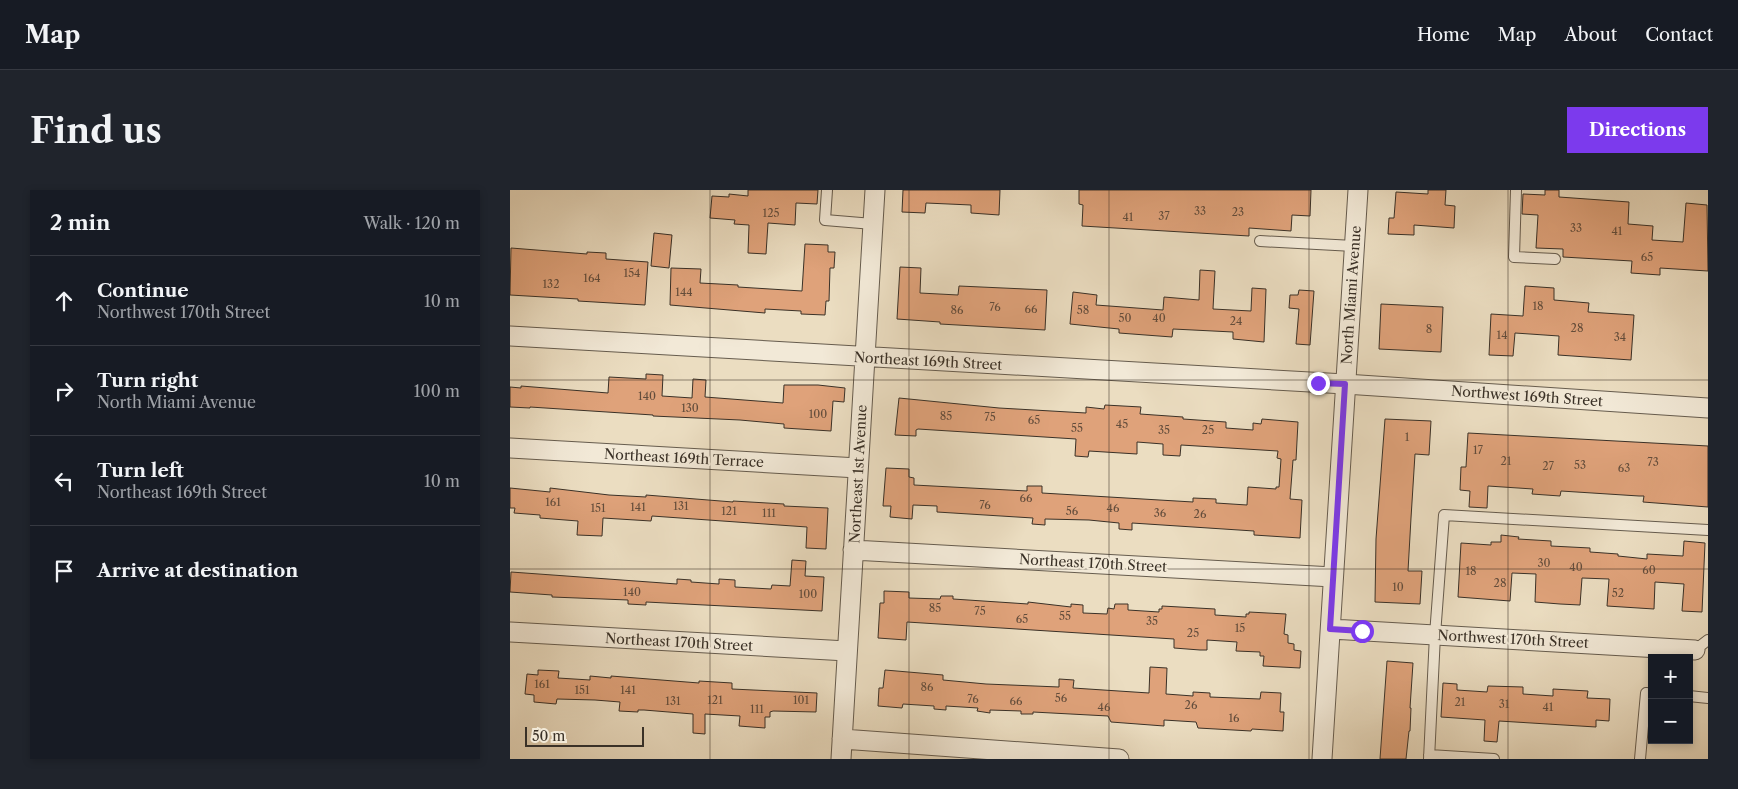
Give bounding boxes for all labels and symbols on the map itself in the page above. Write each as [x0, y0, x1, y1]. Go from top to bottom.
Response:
house number: 33 [1194, 204, 1206, 218]
house number: 23 [1232, 205, 1244, 219]
house number: 125 [763, 206, 779, 220]
house number: 37 [1158, 209, 1170, 223]
house number: 41 [1123, 210, 1134, 224]
house number: 33 [1570, 221, 1582, 235]
house number: 41 [1612, 224, 1623, 238]
street label: North Miami Avenue [1337, 225, 1365, 365]
house number: 65 [1641, 250, 1653, 264]
house number: 154 [624, 266, 640, 280]
house number: 164 [583, 271, 601, 285]
house number: 132 [542, 277, 560, 291]
house number: 144 [675, 285, 693, 299]
house number: 18 [1532, 299, 1544, 313]
house number: 76 [989, 300, 1001, 314]
house number: 66 [1025, 302, 1038, 316]
house number: 86 [951, 303, 964, 317]
house number: 58 [1077, 303, 1089, 317]
house number: 50 [1119, 311, 1131, 325]
house number: 40 [1152, 311, 1166, 325]
house number: 24 [1230, 314, 1242, 328]
house number: 28 [1571, 321, 1583, 335]
house number: 8 [1426, 322, 1432, 336]
house number: 14 [1497, 328, 1507, 342]
house number: 34 [1614, 330, 1626, 344]
street label: Northeast 169th Street [853, 348, 1003, 374]
route end [1307, 372, 1330, 395]
street label: Northwest 169th Street [1450, 382, 1604, 410]
house number: 140 [638, 389, 656, 403]
house number: 130 [681, 401, 699, 415]
street label: Northeast 1st Avenue [845, 404, 871, 544]
house number: 100 [809, 407, 827, 421]
house number: 85 [940, 409, 952, 423]
house number: 75 [984, 410, 996, 424]
house number: 65 [1028, 413, 1040, 427]
house number: 45 [1116, 417, 1128, 431]
house number: 55 [1071, 421, 1083, 435]
house number: 35 [1158, 423, 1170, 437]
house number: 25 [1202, 423, 1214, 437]
house number: 1 [1405, 430, 1410, 444]
house number: 17 [1473, 443, 1484, 457]
street label: Northeast 169th Terrace [604, 445, 765, 471]
house number: 21 [1501, 454, 1512, 468]
house number: 73 [1647, 455, 1659, 469]
house number: 53 [1574, 458, 1586, 472]
house number: 27 [1542, 459, 1554, 473]
house number: 63 [1618, 461, 1630, 475]
house number: 66 [1020, 491, 1033, 505]
house number: 161 [545, 495, 561, 509]
house number: 76 [979, 498, 991, 512]
house number: 131 [673, 499, 689, 513]
house number: 141 [630, 500, 646, 514]
house number: 151 [590, 501, 606, 515]
house number: 46 [1107, 501, 1120, 515]
house number: 121 [721, 504, 737, 518]
house number: 56 [1066, 504, 1079, 518]
house number: 111 [762, 506, 776, 520]
house number: 36 [1154, 506, 1167, 520]
house number: 26 [1194, 507, 1207, 521]
street label: Northeast 170th Street [1019, 550, 1167, 576]
house number: 30 [1537, 556, 1551, 570]
house number: 40 [1569, 560, 1583, 574]
house number: 60 [1642, 563, 1656, 577]
house number: 18 [1465, 564, 1477, 578]
house number: 28 [1494, 576, 1506, 590]
house number: 10 [1392, 580, 1404, 594]
house number: 140 [623, 585, 641, 599]
house number: 52 [1612, 586, 1624, 600]
house number: 100 [799, 587, 817, 601]
house number: 85 [929, 601, 941, 615]
house number: 75 [974, 604, 986, 618]
house number: 55 [1059, 609, 1071, 623]
house number: 65 [1016, 612, 1028, 626]
house number: 35 [1146, 614, 1158, 628]
route start [1351, 620, 1374, 643]
house number: 15 [1235, 621, 1245, 635]
house number: 25 [1187, 626, 1199, 640]
street label: Northwest 170th Street [1437, 626, 1589, 652]
street label: Northeast 170th Street [605, 629, 753, 655]
house number: 161 [534, 677, 550, 691]
house number: 86 [921, 680, 934, 694]
house number: 151 [574, 683, 590, 697]
house number: 141 [620, 683, 636, 697]
house number: 56 [1055, 691, 1068, 705]
house number: 76 [967, 692, 979, 706]
house number: 121 [707, 693, 723, 707]
house number: 101 [793, 693, 809, 707]
house number: 131 [665, 694, 681, 708]
house number: 66 [1010, 694, 1023, 708]
house number: 21 [1455, 695, 1466, 709]
house number: 31 [1499, 697, 1510, 711]
house number: 26 [1185, 698, 1198, 712]
house number: 46 [1098, 700, 1111, 714]
house number: 41 [1543, 700, 1554, 714]
house number: 111 [750, 702, 764, 716]
house number: 16 [1228, 711, 1240, 725]
scale bar [525, 724, 644, 747]

